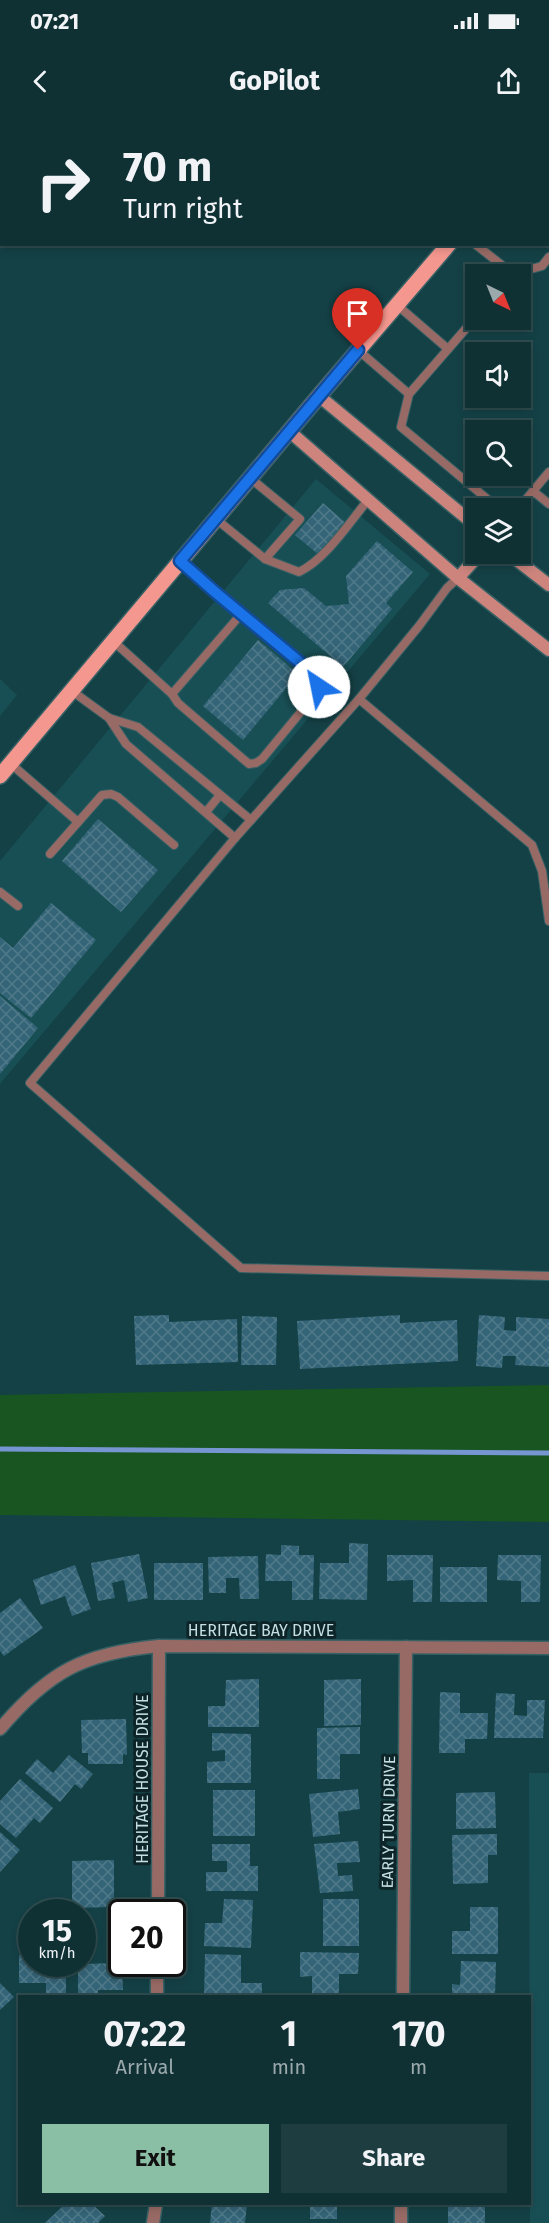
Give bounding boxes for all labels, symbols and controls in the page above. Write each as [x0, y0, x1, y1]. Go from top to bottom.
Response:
text: 07:21 [30, 8, 79, 35]
icon: back [24, 65, 57, 98]
text: GoPilot [229, 65, 320, 97]
icon: share [492, 65, 525, 98]
text: 70 m [123, 142, 212, 192]
icon: right [24, 144, 102, 222]
text: Turn right [123, 193, 243, 225]
north arrow [465, 264, 531, 330]
map controls [465, 264, 531, 564]
pin [332, 288, 383, 350]
icon: arrive [341, 297, 374, 330]
button: sound [465, 342, 531, 408]
button: search [465, 420, 531, 486]
button: layers [465, 498, 531, 564]
position arrow [287, 655, 351, 719]
street label: HERITAGE BAY DRIVE [188, 1621, 334, 1640]
street label: HERITAGE HOUSE DRIVE [133, 1694, 152, 1864]
street label: EARLY TURN DRIVE [378, 1755, 399, 1889]
speed limit sign: 20 [108, 1899, 186, 1977]
text: 15 [42, 1913, 72, 1949]
text: km/h [38, 1944, 76, 1962]
text: 07:22 [103, 2012, 186, 2056]
text: 1 [281, 2012, 297, 2056]
text: 170 [391, 2012, 446, 2056]
text: Arrival [116, 2055, 174, 2079]
text: min [272, 2055, 306, 2079]
text: m [410, 2055, 427, 2079]
button: Exit [42, 2124, 269, 2193]
button: Share [281, 2124, 507, 2193]

